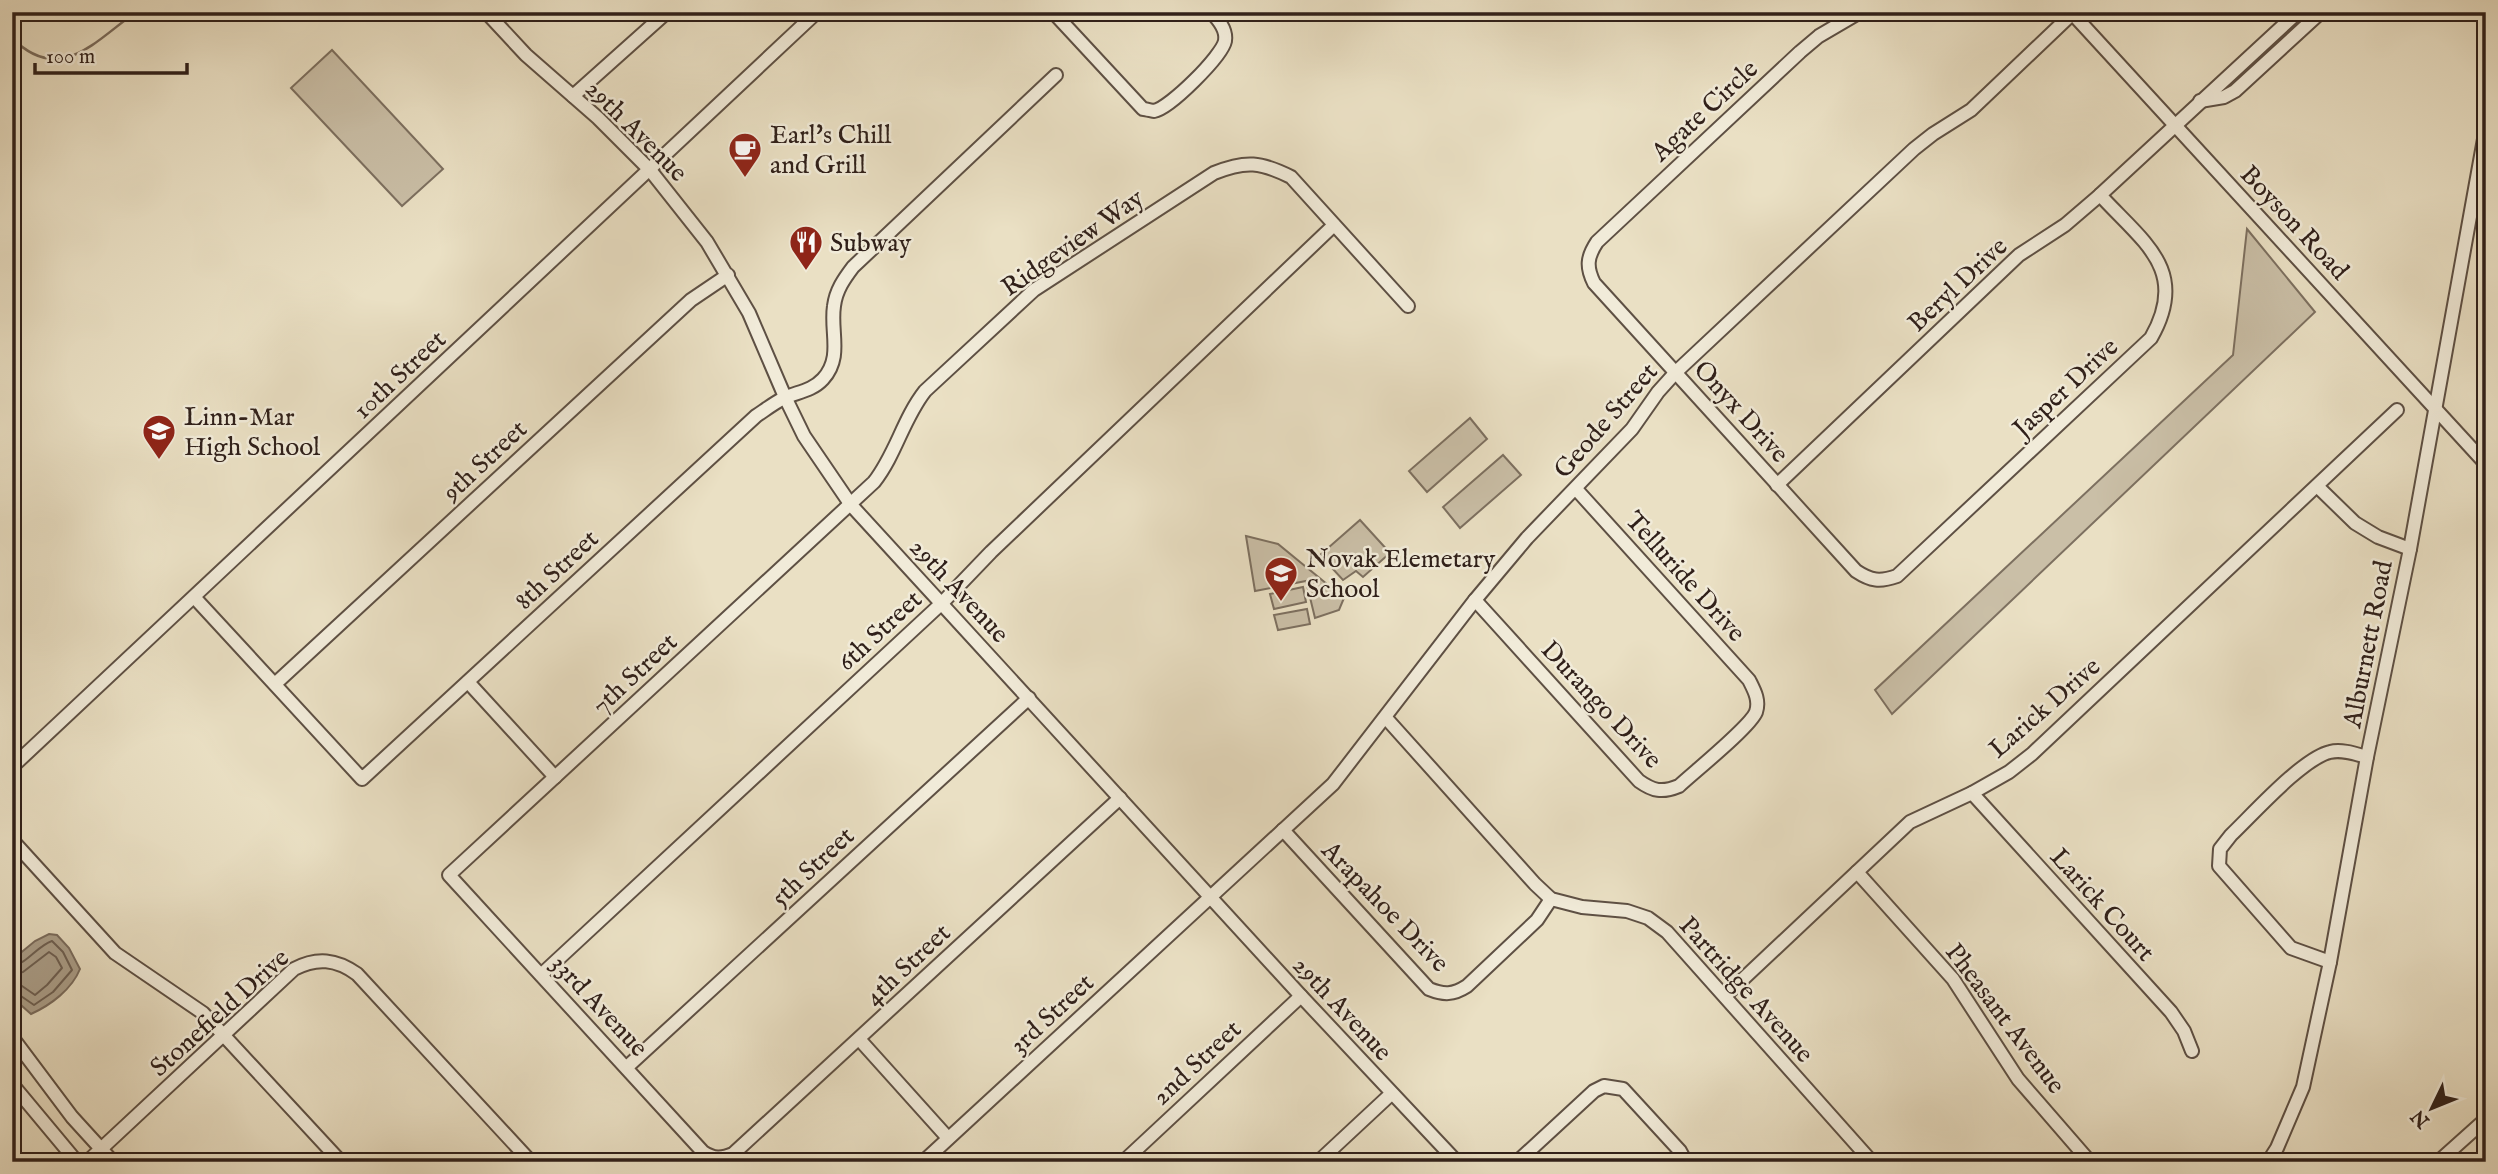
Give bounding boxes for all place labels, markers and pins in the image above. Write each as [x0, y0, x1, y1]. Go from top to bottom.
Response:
place label: Earl's Chill and Grill [770, 119, 892, 182]
cafe icon: Earl's Chill and Grill [726, 130, 764, 179]
restaurant icon: Subway [787, 223, 825, 272]
place label: Subway [830, 227, 911, 260]
place label: Linn-Mar High School [184, 401, 321, 464]
school or university icon: Linn-Mar High School [140, 412, 178, 461]
place label: Novak Elemetary School [1306, 543, 1495, 606]
school or university icon: Novak Elemetary School [1262, 554, 1300, 603]

